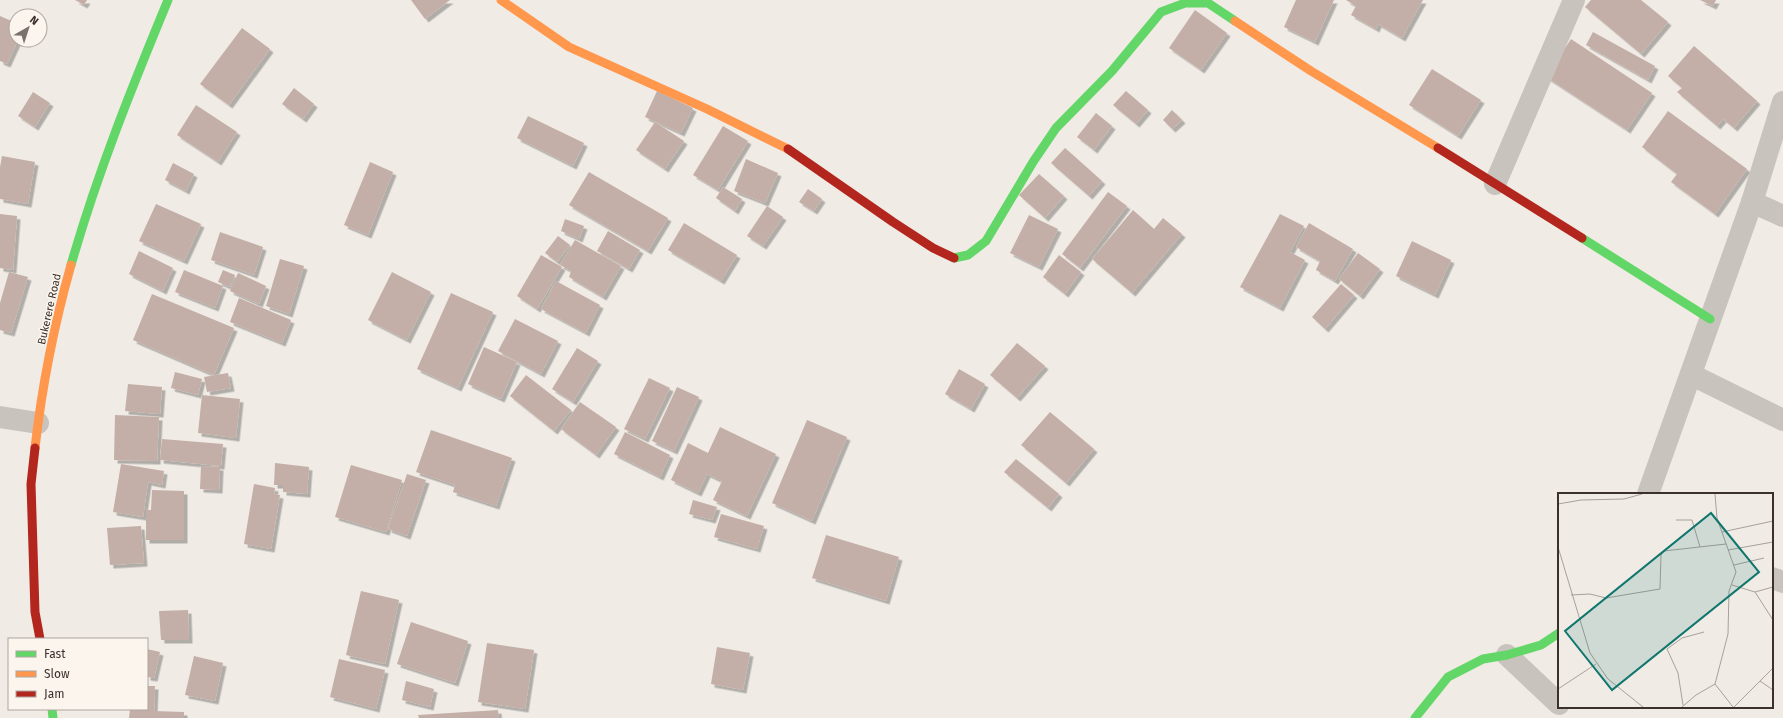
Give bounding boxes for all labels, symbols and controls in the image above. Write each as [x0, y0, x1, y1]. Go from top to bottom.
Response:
north arrow [8, 8, 48, 48]
text: N [27, 13, 41, 28]
street label: Bukerere Road [35, 272, 64, 346]
inset map [1558, 493, 1773, 708]
legend [8, 638, 148, 710]
text: Fast [44, 647, 66, 661]
text: Slow [44, 667, 70, 681]
text: Jam [44, 687, 64, 701]

